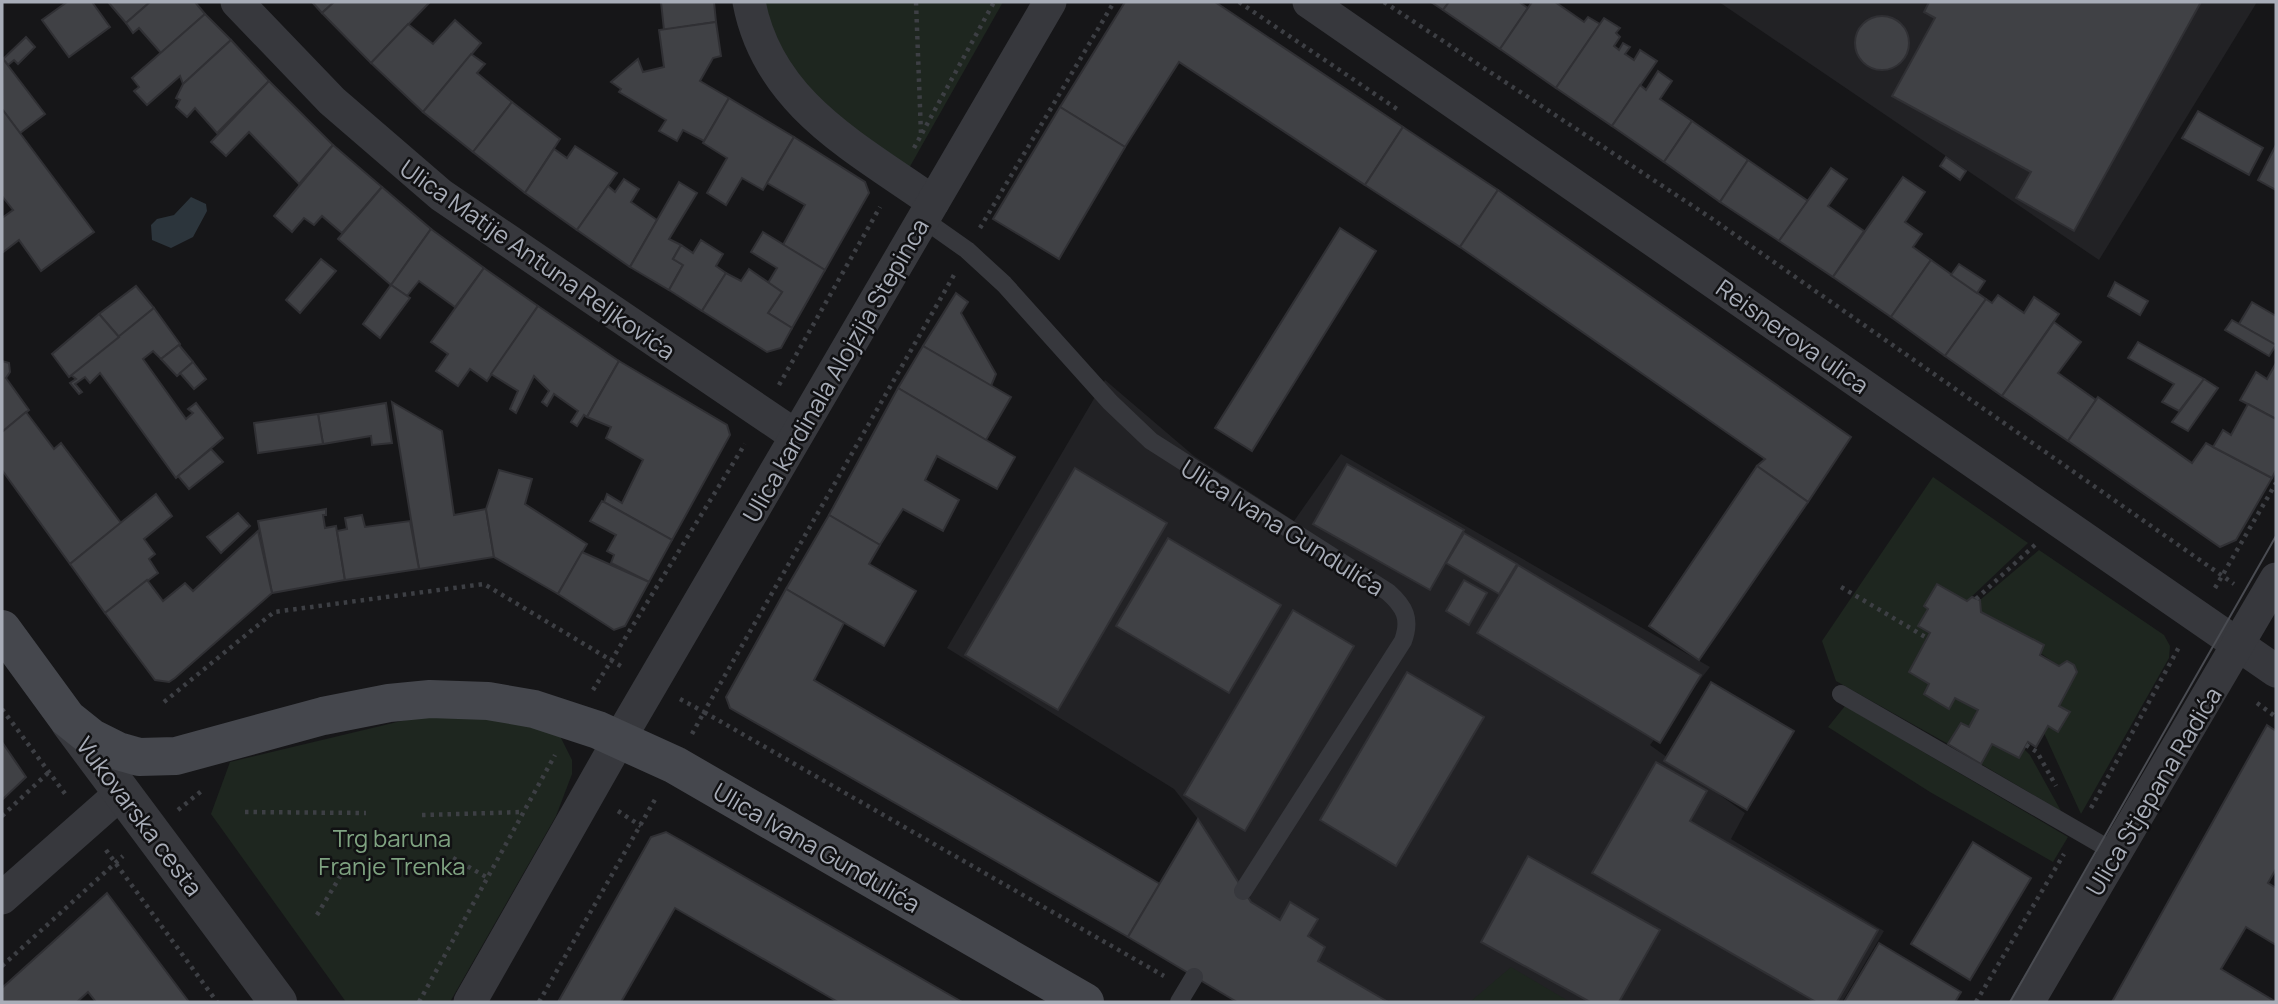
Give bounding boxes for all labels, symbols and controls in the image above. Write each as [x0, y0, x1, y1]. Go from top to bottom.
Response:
street label: Ulica Matije Antuna Reljkovića [394, 151, 682, 367]
street label: Ulica kardinala Alojzija Stepinca [734, 212, 936, 528]
street label: Reisnerova ulica [1710, 271, 1876, 401]
street label: Ulica Ivana Gundulića [1175, 451, 1391, 603]
street label: Ulica Stjepana Radića [2078, 680, 2228, 902]
street label: Vukovarska cesta [69, 730, 211, 902]
street label: Ulica Ivana Gundulića [708, 774, 926, 920]
park label: Trg baruna Franje Trenka [318, 821, 466, 882]

